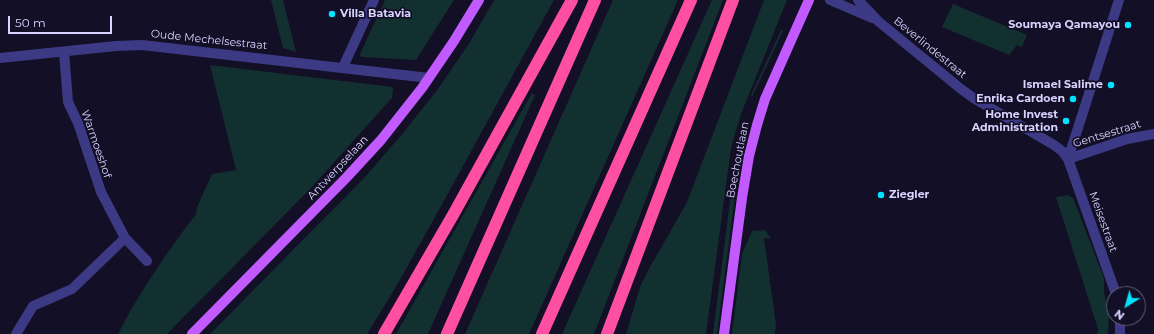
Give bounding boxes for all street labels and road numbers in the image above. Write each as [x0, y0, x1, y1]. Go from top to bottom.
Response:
street label: Beverlindestraat [891, 14, 969, 82]
street label: Oude Mechelsestraat [150, 27, 268, 53]
street label: Warmoeshof [78, 108, 114, 180]
street label: Gentsestraat [1071, 117, 1143, 151]
street label: Boechoutlaan [724, 121, 752, 199]
street label: Antwerpselaan [305, 133, 371, 203]
street label: Meisestraat [1086, 190, 1120, 254]

